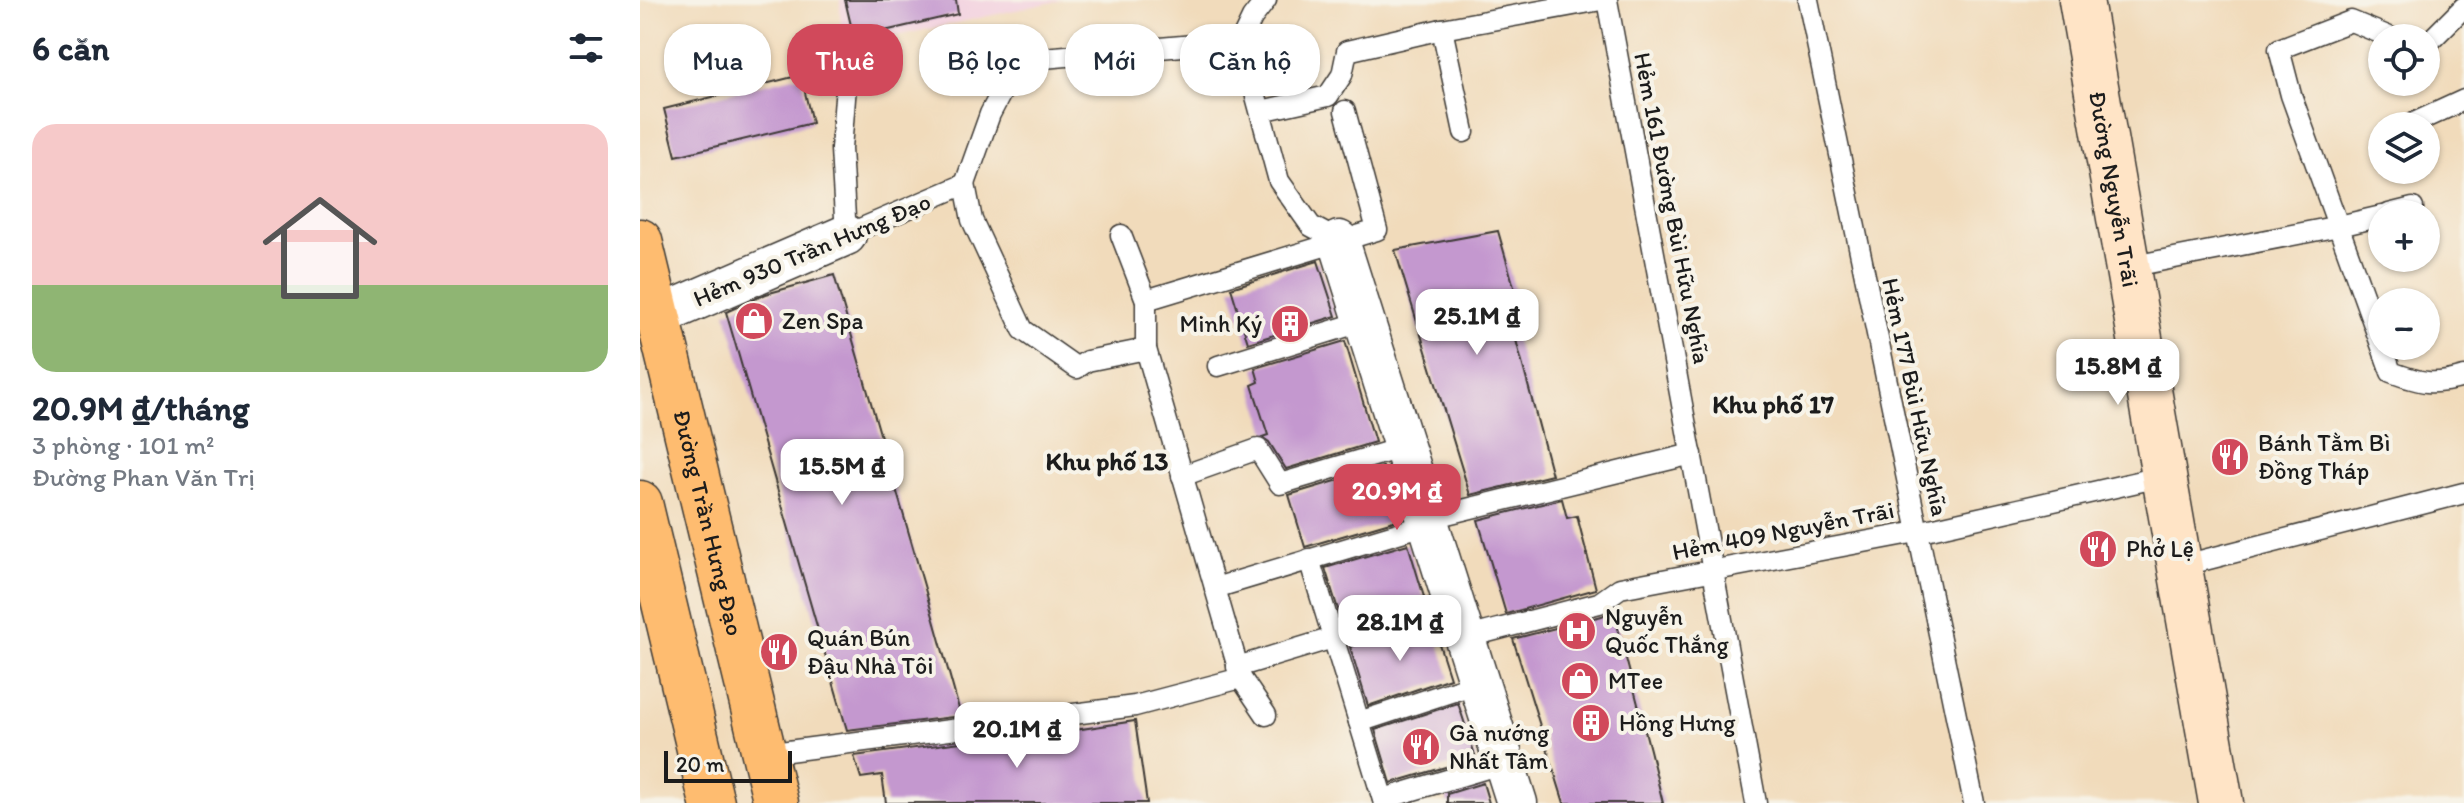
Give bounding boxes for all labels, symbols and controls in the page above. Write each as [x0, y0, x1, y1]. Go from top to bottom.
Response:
chip: Mua [664, 24, 771, 96]
chip: Thuê [787, 24, 903, 96]
chip: Bộ lọc [919, 24, 1049, 96]
chip: Mới [1065, 24, 1164, 96]
chip: Căn hộ [1180, 24, 1320, 96]
map controls [2368, 24, 2440, 360]
button: locate [2368, 24, 2440, 96]
icon: filters [564, 26, 608, 70]
text: 6 căn [32, 28, 109, 69]
street label: Hẻm 161 Đường Bùi Hữu Nghĩa [1628, 50, 1717, 366]
street label: Đường Nguyễn Trãi [2083, 89, 2146, 289]
button: layers [2368, 112, 2440, 184]
icon: home [248, 176, 392, 320]
street label: Hẻm 930 Trần Hưng Ðạo [689, 186, 935, 313]
button: + [2368, 200, 2440, 272]
street label: Hẻm 177 Bùi Hữu Nghĩa [1876, 275, 1955, 519]
button: − [2368, 288, 2440, 360]
pin: 25.1M ₫ [1403, 289, 1551, 357]
text: 25.1M ₫ [1434, 299, 1520, 331]
shop icon: Zen Spa [733, 300, 775, 342]
building icon: Minh Ký [1269, 303, 1311, 345]
place label: Zen Spa [782, 306, 863, 335]
place label: Minh Ký [1179, 309, 1262, 338]
pin: 15.8M ₫ [2044, 339, 2192, 407]
text: 15.8M ₫ [2074, 349, 2162, 381]
text: 20.9M ₫/tháng [32, 388, 250, 429]
district label: Khu phố 17 [1712, 388, 1834, 420]
street label: Đường Trần Hưng Đạo [667, 407, 750, 639]
place label: Bánh Tằm Bì Đồng Tháp [2258, 428, 2390, 485]
text: 3 phòng · 101 m² [32, 429, 214, 461]
restaurant icon: Bánh Tằm Bì Đồng Tháp [2209, 436, 2251, 478]
pin: 15.5M ₫ [768, 439, 916, 507]
district label: Khu phố 13 [1046, 445, 1168, 477]
text: 15.5M ₫ [799, 449, 885, 481]
text: Đường Phan Văn Trị [32, 461, 255, 493]
pin: 20.9M ₫ [1323, 464, 1471, 532]
text: 20.9M ₫ [1352, 474, 1442, 506]
street label: Hẻm 409 Nguyễn Trãi [1669, 495, 1896, 566]
restaurant icon: Phở Lệ [2077, 528, 2119, 570]
place label: Phở Lệ [2126, 534, 2194, 563]
pin: 28.1M ₫ [1326, 595, 1474, 663]
place label: Nguyễn Quốc Thắng [1605, 602, 1729, 659]
text: 28.1M ₫ [1356, 605, 1444, 637]
hospital icon: Nguyễn Quốc Thắng [1556, 610, 1598, 652]
place label: Quán Bún Đậu Nhà Tôi [807, 623, 933, 680]
restaurant icon: Quán Bún Đậu Nhà Tôi [758, 631, 800, 673]
shop icon: MTee [1559, 660, 1601, 702]
place label: MTee [1608, 666, 1663, 695]
pin: 20.1M ₫ [943, 702, 1091, 770]
building icon: Hồng Hưng [1570, 702, 1612, 744]
place label: Hồng Hưng [1619, 708, 1736, 737]
text: 20.1M ₫ [972, 712, 1062, 744]
place label: Gà nướng Nhất Tâm [1449, 718, 1550, 775]
restaurant icon: Gà nướng Nhất Tâm [1400, 726, 1442, 768]
scale bar [664, 747, 792, 783]
text: 20 m [676, 751, 725, 778]

